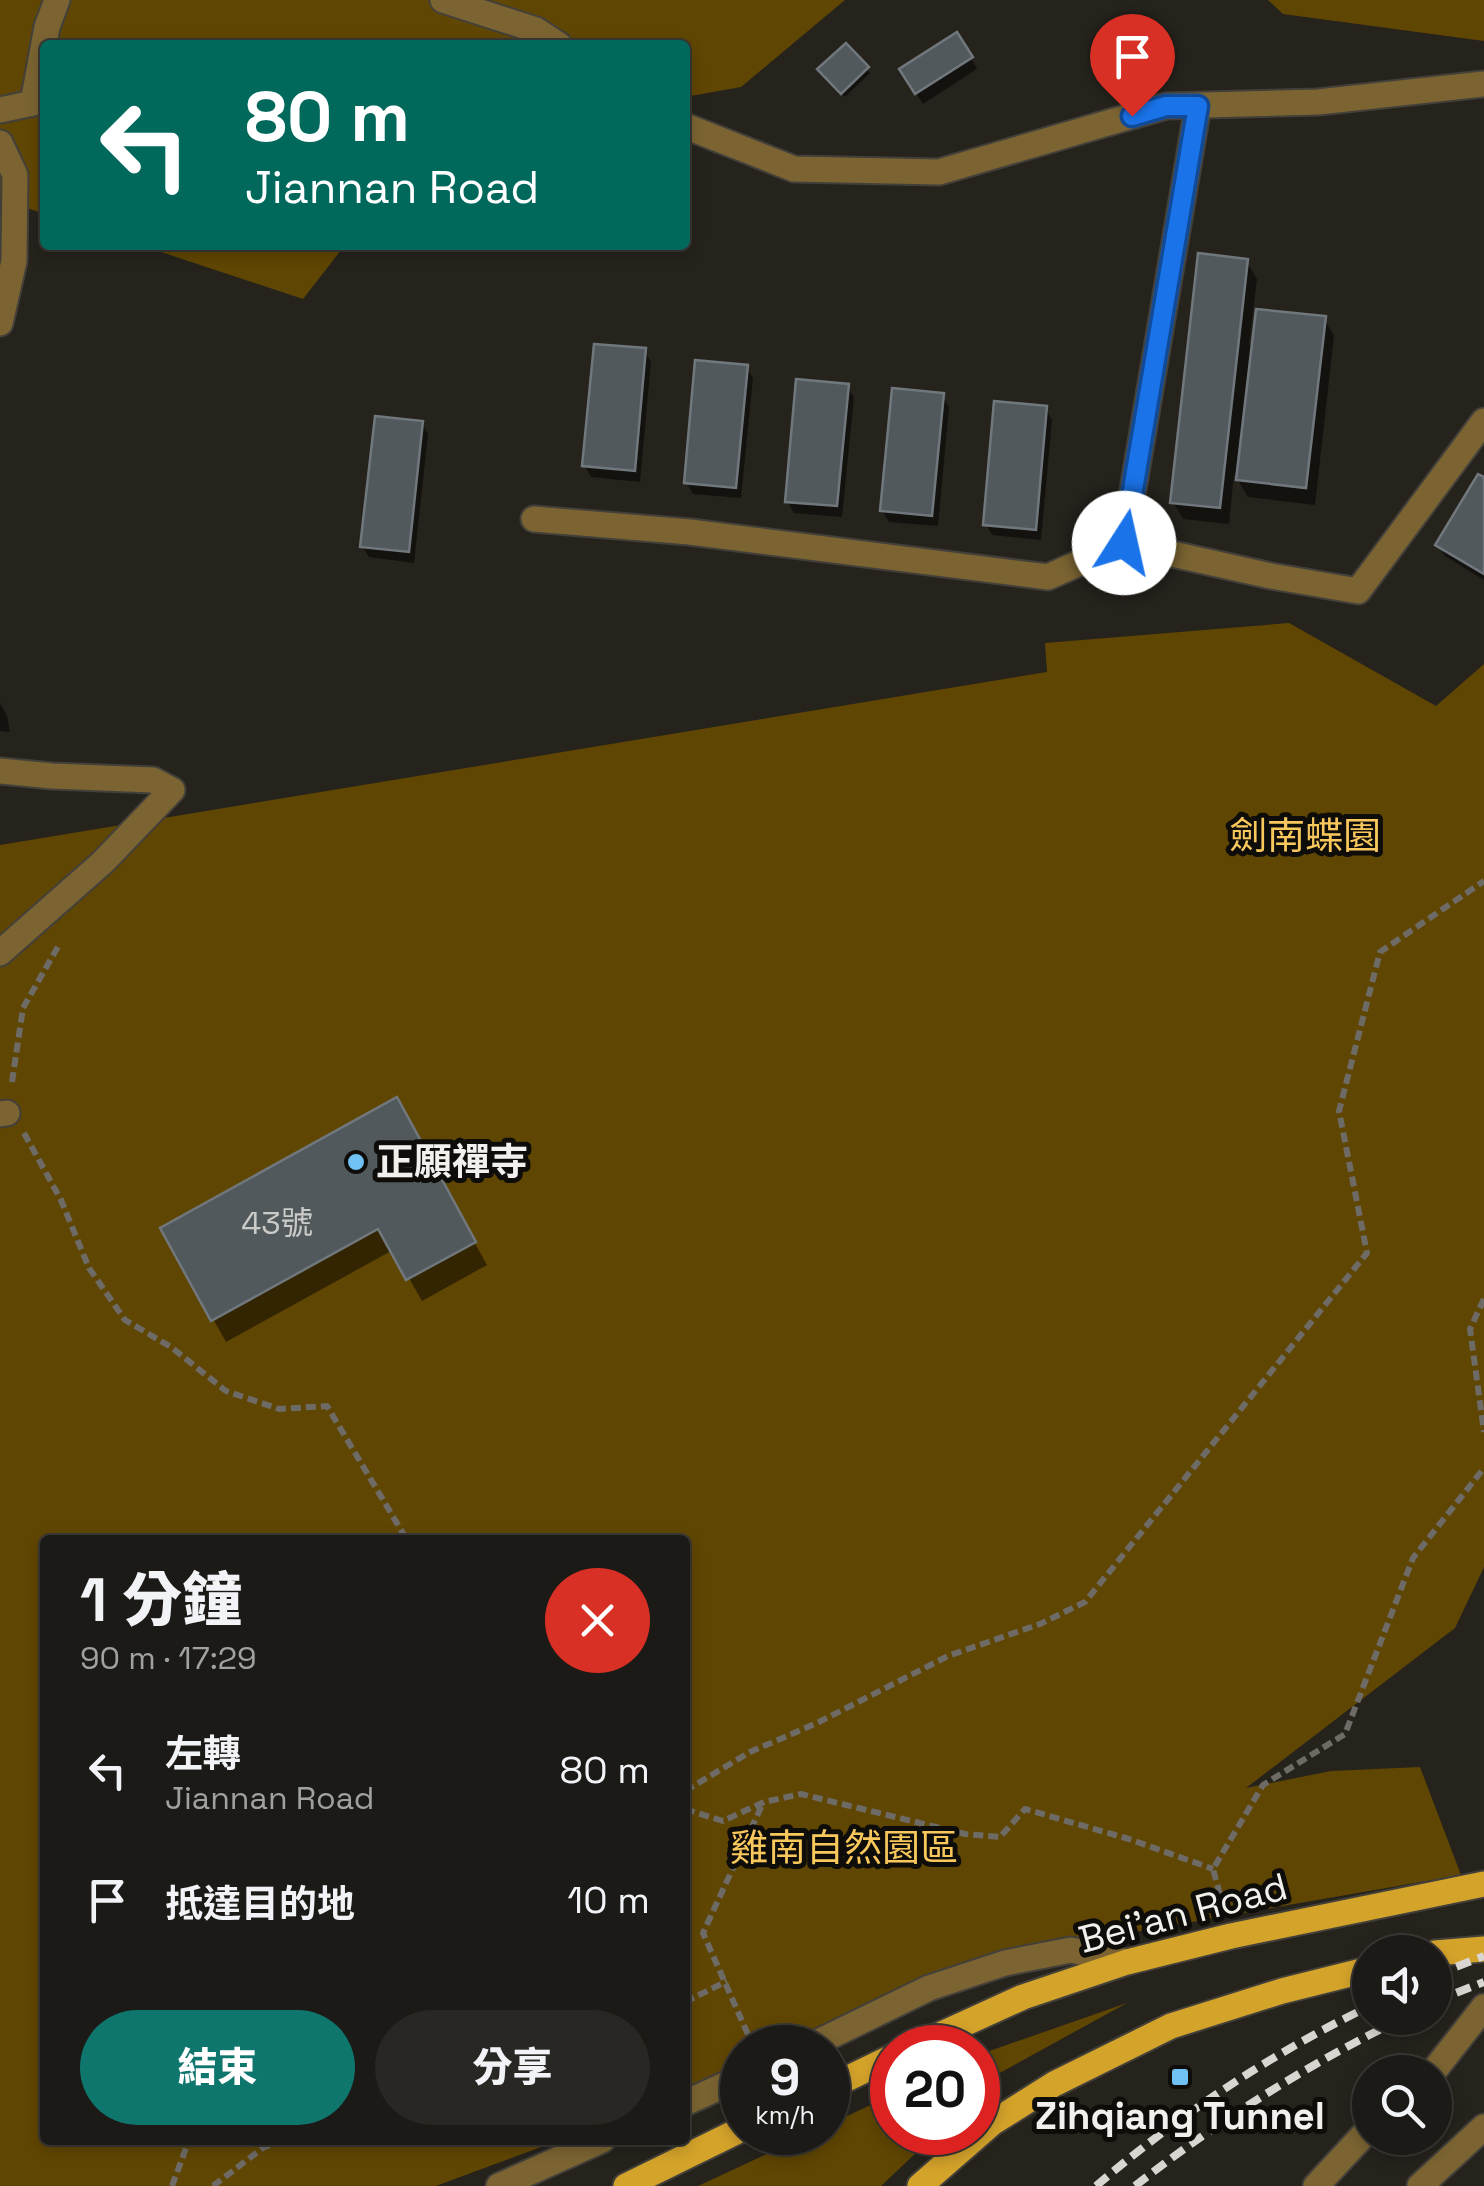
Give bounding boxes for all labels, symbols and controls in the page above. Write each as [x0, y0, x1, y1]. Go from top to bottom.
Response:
pin [1090, 14, 1175, 117]
icon: arrive [1105, 29, 1160, 84]
text: 80 m [245, 72, 410, 161]
icon: left [80, 80, 210, 210]
text: Jiannan Road [245, 159, 539, 216]
position arrow [1072, 491, 1176, 595]
park label: 劍南蝶園 [1229, 812, 1381, 860]
place label: 正願禪寺 [376, 1138, 528, 1186]
marker: 正願禪寺 [345, 1151, 367, 1173]
house number: 43號 [241, 1203, 313, 1243]
text: 1 分鐘 [80, 1562, 242, 1639]
button: close [545, 1568, 650, 1673]
text: 90 m · 17:29 [80, 1638, 257, 1678]
text: 左轉 [165, 1730, 241, 1778]
icon: left [80, 1743, 135, 1798]
text: 80 m [560, 1746, 650, 1794]
text: Jiannan Road [165, 1778, 374, 1818]
park label: 雞南自然園區 [730, 1824, 958, 1872]
street label: Bei'an Road [1074, 1862, 1292, 1964]
icon: arrive [80, 1873, 135, 1928]
text: 10 m [567, 1876, 650, 1924]
text: 抵達目的地 [165, 1880, 355, 1928]
map controls [1352, 1935, 1452, 2155]
button: sound [1352, 1935, 1452, 2035]
button: 結束 [80, 2010, 355, 2125]
button: 分享 [375, 2010, 650, 2125]
speed limit sign: 20 [870, 2025, 1000, 2155]
text: 9 [770, 2046, 800, 2110]
button: search [1352, 2055, 1452, 2155]
marker: Zihqiang Tunnel [1169, 2066, 1191, 2088]
place label: Zihqiang Tunnel [1035, 2092, 1325, 2140]
text: km/h [755, 2099, 815, 2131]

